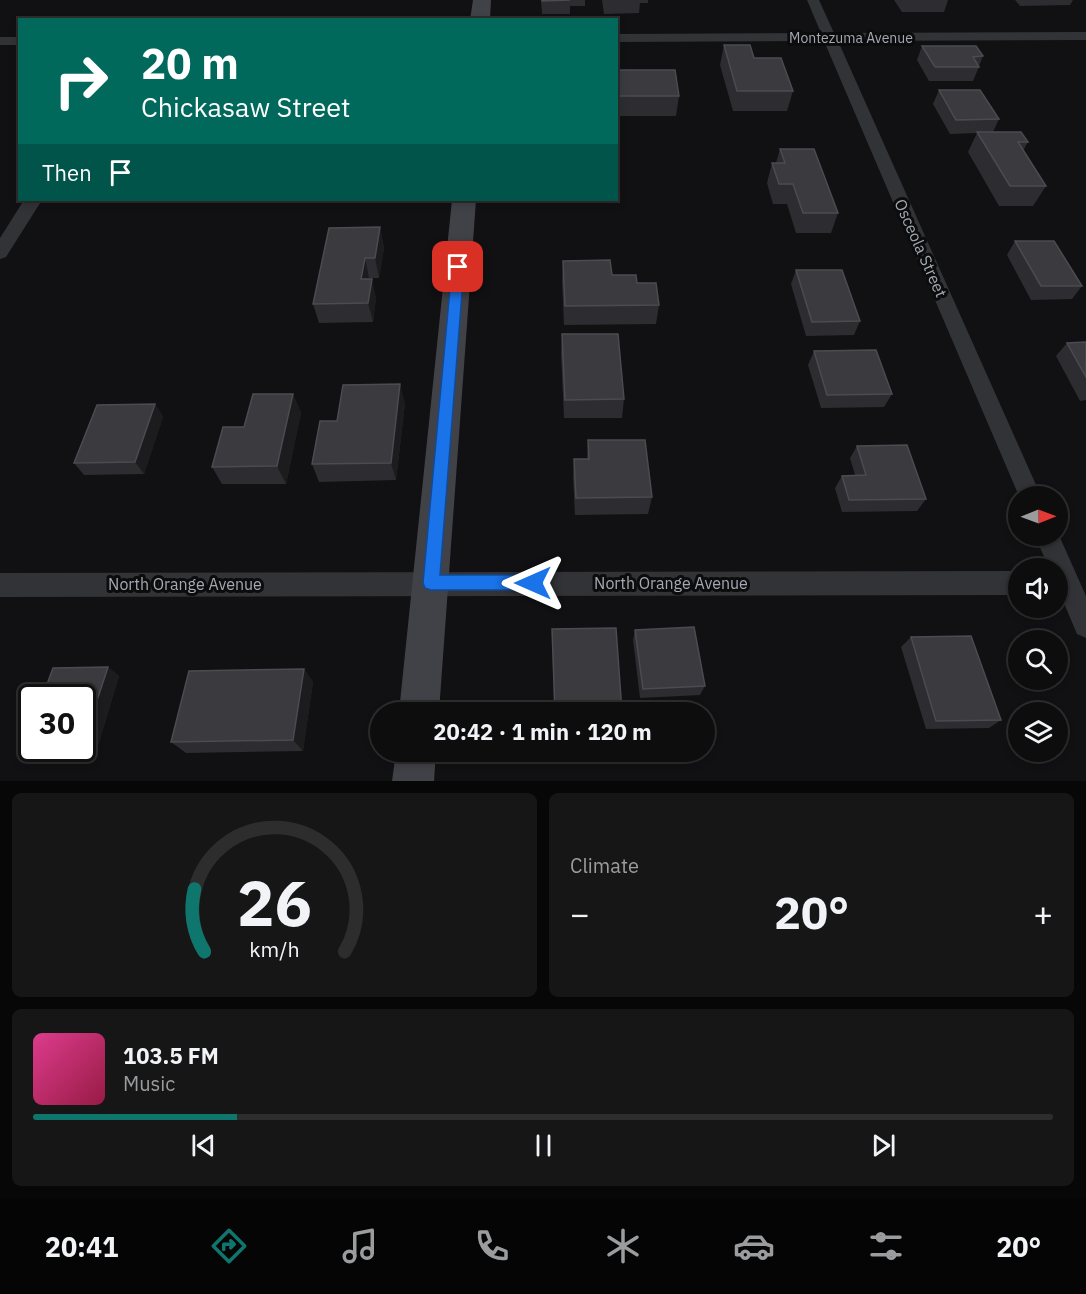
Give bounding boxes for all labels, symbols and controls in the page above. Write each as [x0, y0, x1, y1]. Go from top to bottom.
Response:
street label: Montezuma Avenue [789, 29, 913, 47]
text: 20 m [141, 36, 239, 91]
icon: right [42, 42, 120, 120]
text: Chickasaw Street [141, 89, 351, 124]
icon: arrive [104, 156, 137, 189]
text: Then [42, 158, 92, 187]
street label: Osceola Street [890, 196, 952, 300]
pin [432, 241, 483, 292]
icon: arrive [441, 250, 474, 283]
north arrow [1008, 486, 1068, 546]
map controls [1008, 486, 1068, 762]
position arrow [501, 551, 565, 615]
button: sound [1008, 558, 1068, 618]
street label: North Orange Avenue [594, 573, 748, 593]
street label: North Orange Avenue [108, 574, 262, 594]
button: search [1008, 630, 1068, 690]
speed limit sign: 30 [18, 684, 96, 762]
button: layers [1008, 702, 1068, 762]
text: 20:42 · 1 min · 120 m [433, 717, 652, 746]
text: Climate [570, 852, 639, 879]
text: 26 [237, 862, 312, 943]
text: 20° [774, 883, 849, 941]
text: − [570, 892, 590, 935]
text: + [1033, 892, 1053, 935]
text: km/h [249, 935, 300, 963]
text: 103.5 FM [123, 1041, 219, 1070]
text: Music [123, 1070, 175, 1097]
icon: previous [187, 1129, 220, 1162]
icon: pause [527, 1129, 560, 1162]
icon: next [867, 1129, 900, 1162]
icon: directions [208, 1225, 250, 1267]
icon: music [339, 1225, 381, 1267]
icon: phone [471, 1225, 513, 1267]
icon: climate [602, 1225, 644, 1267]
icon: car [733, 1225, 775, 1267]
icon: filters [865, 1225, 907, 1267]
text: 20:41 [45, 1229, 118, 1264]
text: 20° [996, 1229, 1041, 1264]

